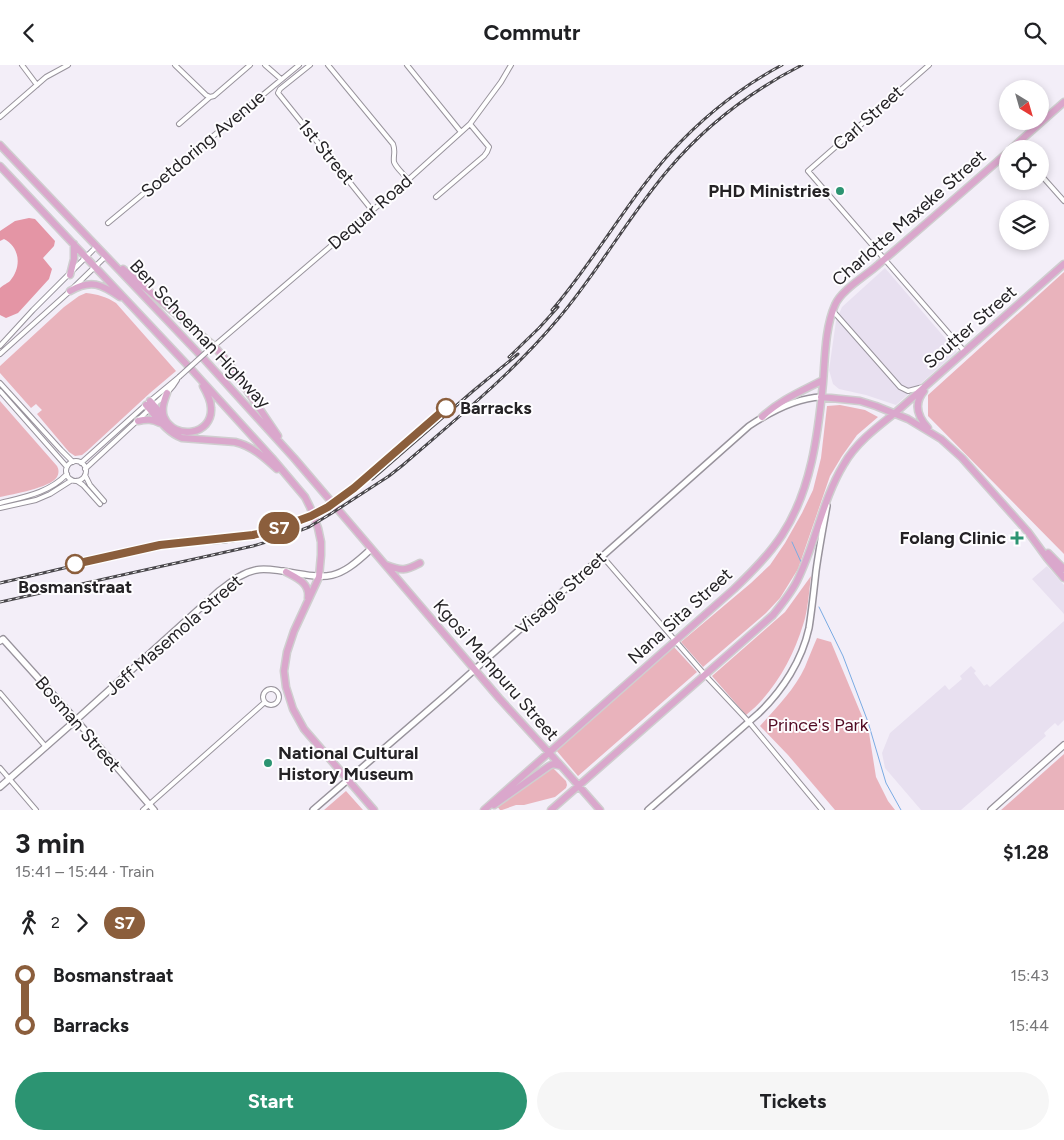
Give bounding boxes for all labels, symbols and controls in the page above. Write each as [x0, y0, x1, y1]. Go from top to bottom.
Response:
icon: back [15, 19, 43, 47]
text: Commutr [484, 19, 580, 46]
icon: search [1021, 19, 1049, 47]
north arrow [999, 80, 1049, 130]
map controls [999, 80, 1049, 250]
street label: Carl Street [828, 81, 908, 155]
street label: Soetdoring Avenue [136, 86, 270, 202]
street label: 1st Street [293, 115, 359, 189]
button: locate [999, 140, 1049, 190]
street label: Charlotte Maxeke Street [828, 145, 990, 291]
street label: Dequar Road [324, 170, 416, 254]
place label: PHD Ministries [708, 180, 831, 202]
marker: PHD Ministries [834, 185, 846, 197]
button: layers [999, 200, 1049, 250]
street label: Ben Schoeman Highway [125, 255, 275, 414]
street label: Soutter Street [919, 281, 1021, 373]
place label: Barracks [460, 397, 532, 419]
marker: Barracks [436, 398, 456, 418]
line badge: S7 [256, 512, 302, 544]
text: S7 [269, 517, 289, 539]
place label: Folang Clinic [899, 527, 1006, 549]
marker: Folang Clinic [1010, 531, 1024, 545]
street label: Visagie Street [511, 547, 611, 639]
marker: Bosmanstraat [65, 554, 85, 574]
street label: Nana Sita Street [623, 563, 737, 669]
street label: Jeff Masemola Street [101, 570, 247, 700]
place label: Bosmanstraat [18, 576, 132, 598]
street label: Kgosi Mampuru Street [429, 595, 564, 745]
street label: Bosman Street [31, 672, 126, 776]
park label: Prince's Park [768, 714, 869, 736]
place label: National Cultural History Museum [278, 742, 418, 785]
marker: National Cultural History Museum [262, 757, 274, 769]
text: 3 min [15, 826, 85, 860]
text: $1.28 [1003, 841, 1049, 864]
text: 15:41 – 15:44 · Train [15, 862, 154, 881]
icon: walk [15, 909, 43, 937]
icon: forward [68, 909, 96, 937]
text: S7 [114, 912, 135, 934]
text: 2 [51, 913, 60, 932]
text: Bosmanstraat [53, 964, 174, 987]
text: 15:43 [1011, 966, 1049, 985]
text: Barracks [53, 1014, 129, 1037]
text: 15:44 [1009, 1016, 1049, 1035]
button: Start [15, 1072, 527, 1130]
button: Tickets [537, 1072, 1049, 1130]

